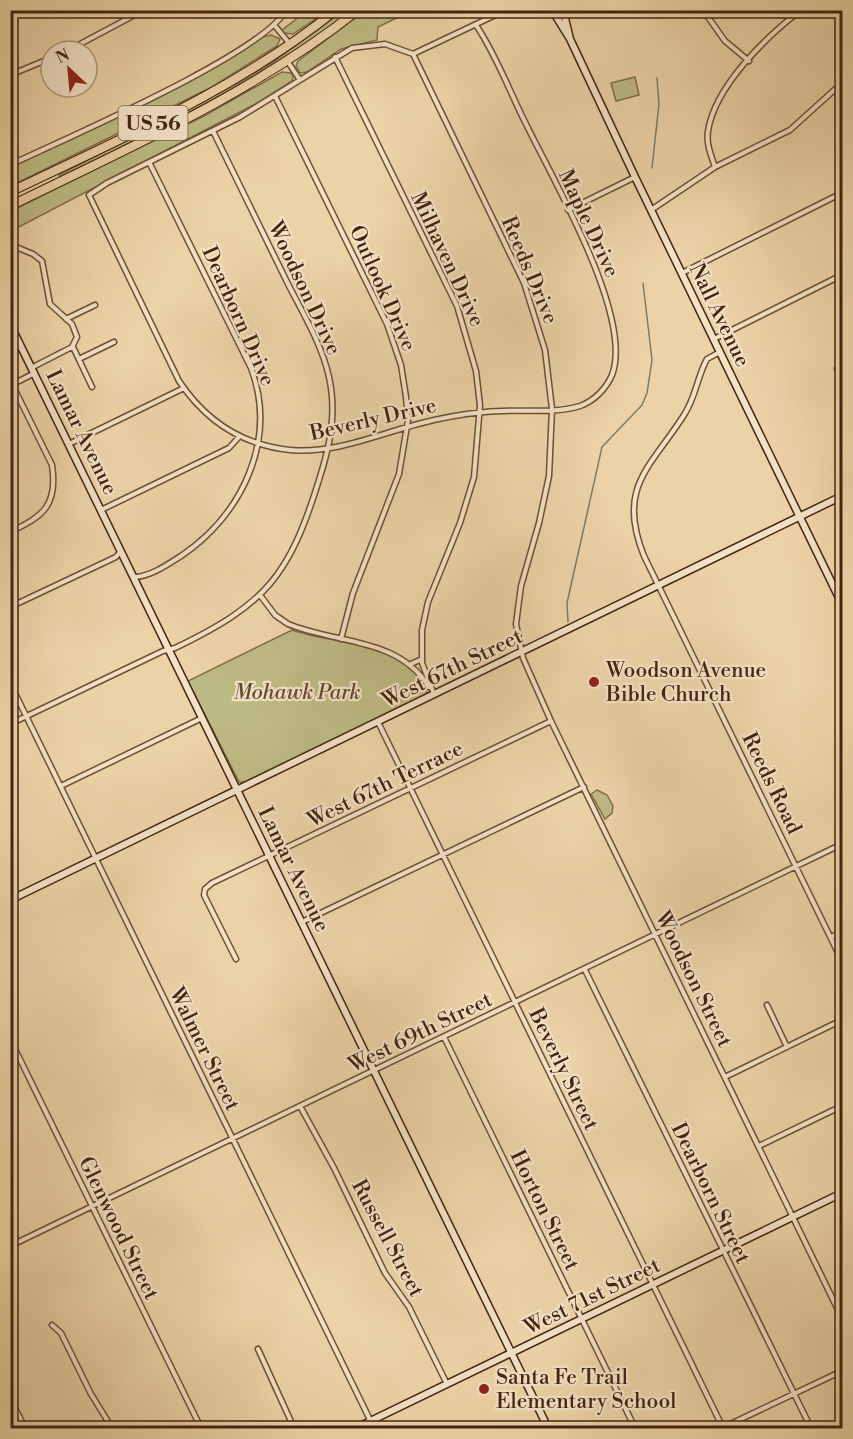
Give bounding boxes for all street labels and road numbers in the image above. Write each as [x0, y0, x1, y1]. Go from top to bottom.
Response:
road number: US 56 [118, 106, 188, 140]
street label: Maple Drive [552, 165, 624, 281]
street label: Milhaven Drive [405, 188, 490, 331]
street label: Reeds Drive [495, 213, 563, 328]
street label: Woodson Drive [261, 217, 346, 359]
street label: Outlook Drive [343, 222, 421, 355]
street label: Dearborn Drive [196, 243, 280, 390]
street label: Nall Avenue [683, 259, 755, 371]
street label: Lamar Avenue [40, 366, 123, 499]
street label: Beverly Drive [306, 393, 439, 447]
street label: West 67th Street [377, 623, 527, 715]
street label: Reeds Road [735, 728, 807, 838]
street label: West 67th Terrace [302, 736, 468, 834]
street label: Lamar Avenue [252, 803, 335, 936]
street label: Woodson Street [649, 906, 737, 1052]
street label: Walmer Street [163, 983, 245, 1116]
street label: West 69th Street [344, 987, 497, 1079]
street label: Beverly Street [522, 1003, 604, 1135]
street label: Dearborn Street [665, 1119, 756, 1269]
street label: Horton Street [504, 1146, 585, 1276]
street label: Glenwood Street [72, 1153, 164, 1305]
street label: Russell Street [345, 1175, 429, 1302]
street label: West 71st Street [519, 1253, 665, 1341]

